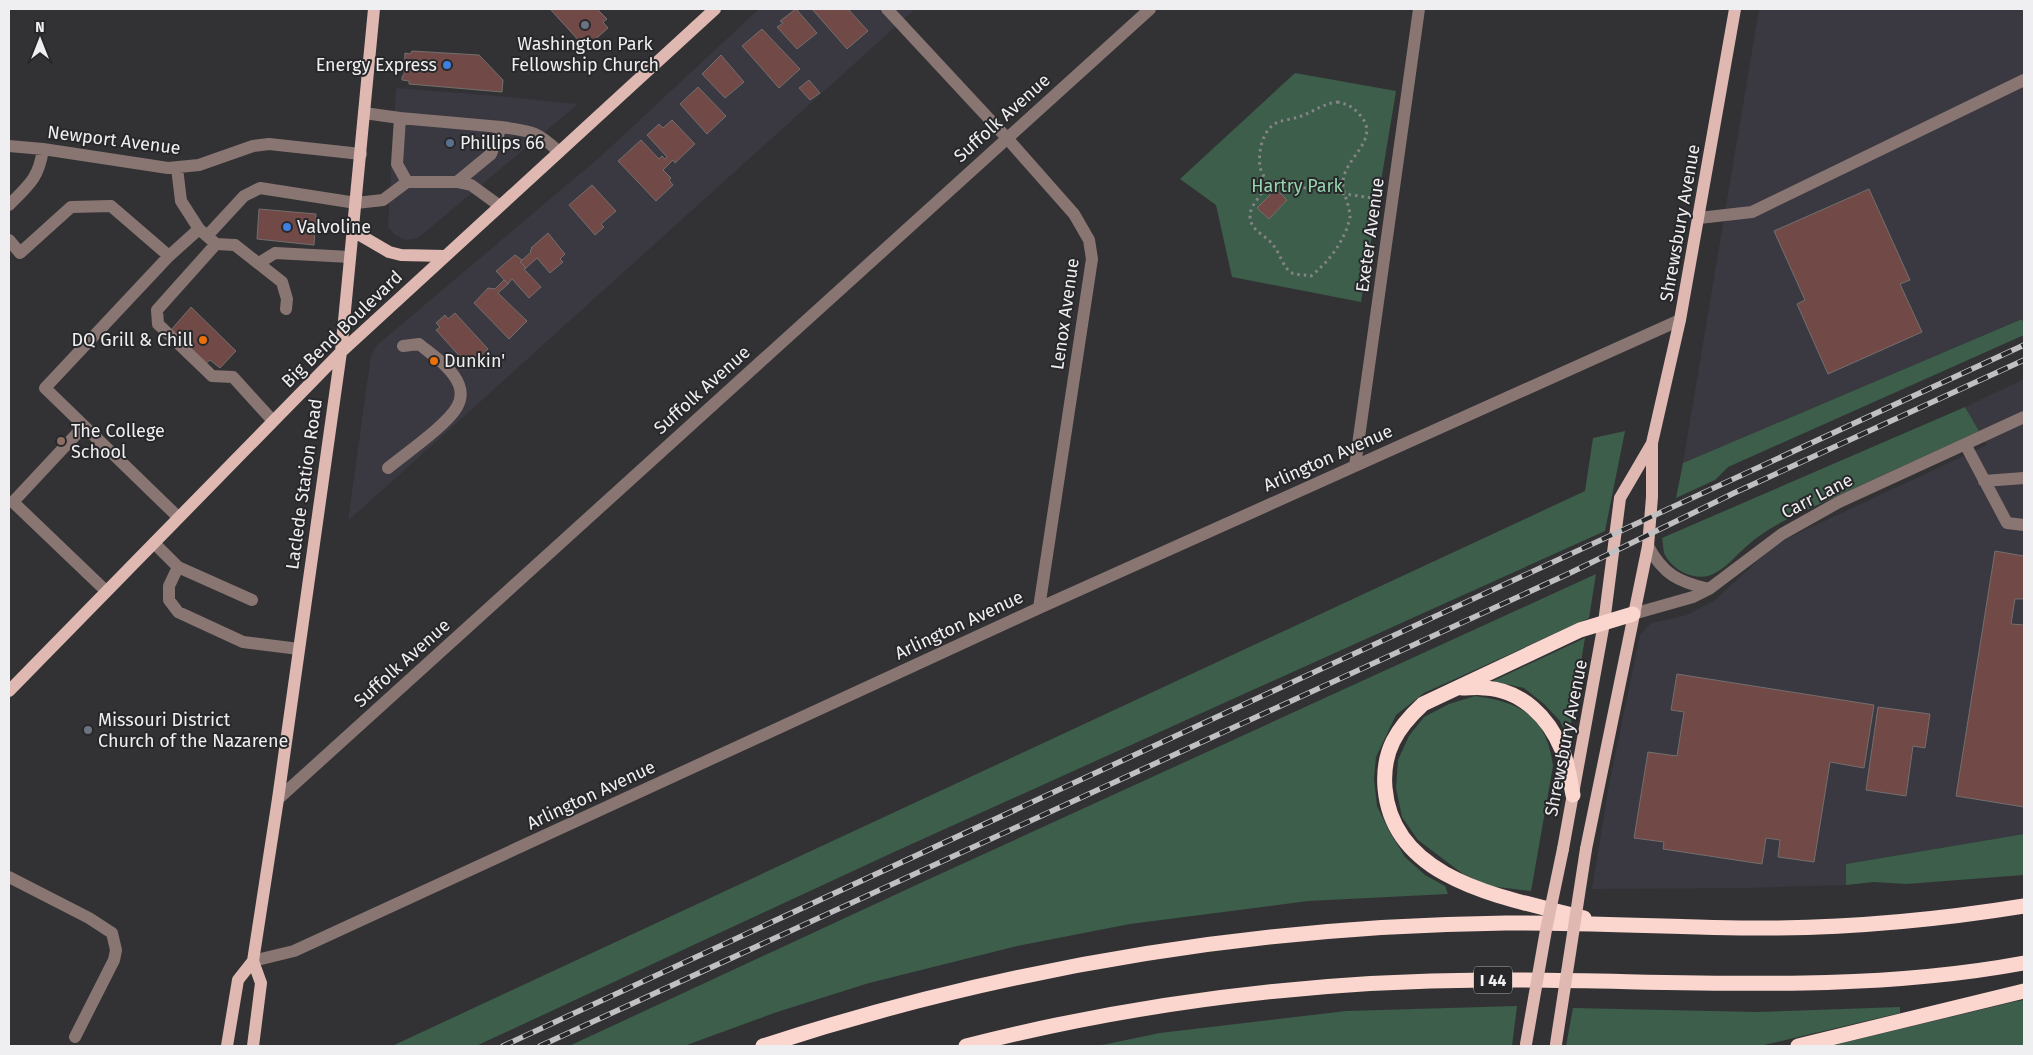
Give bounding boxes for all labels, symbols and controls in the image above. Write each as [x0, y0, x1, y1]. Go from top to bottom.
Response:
north arrow [15, 15, 65, 65]
text: N [35, 19, 45, 36]
marker: Washington Park Fellowship Church [579, 19, 591, 31]
place label: Washington Park Fellowship Church [511, 33, 659, 76]
place label: Energy Express [316, 54, 437, 76]
marker: Energy Express [441, 59, 453, 71]
street label: Suffolk Avenue [949, 69, 1055, 167]
street label: Newport Avenue [46, 121, 182, 159]
place label: Phillips 66 [460, 132, 544, 154]
marker: Phillips 66 [444, 137, 456, 149]
street label: Shrewsbury Avenue [1655, 143, 1705, 303]
park label: Hartry Park [1251, 175, 1344, 197]
street label: Exeter Avenue [1351, 176, 1389, 294]
place label: Valvoline [297, 216, 371, 238]
marker: Valvoline [281, 221, 293, 233]
street label: Lenox Avenue [1046, 257, 1084, 371]
street label: Big Bend Boulevard [277, 266, 407, 392]
place label: DQ Grill & Chill [72, 329, 193, 351]
marker: DQ Grill & Chill [197, 334, 209, 346]
street label: Suffolk Avenue [649, 341, 755, 439]
place label: Dunkin' [444, 350, 505, 372]
marker: Dunkin' [428, 355, 440, 367]
street label: Laclede Station Road [281, 397, 327, 571]
place label: The College School [71, 420, 165, 463]
street label: Arlington Avenue [1260, 420, 1396, 496]
marker: The College School [55, 435, 67, 447]
street label: Carr Lane [1778, 469, 1856, 523]
street label: Arlington Avenue [891, 586, 1027, 664]
street label: Suffolk Avenue [349, 614, 455, 712]
street label: Shrewsbury Avenue [1540, 658, 1592, 818]
place label: Missouri District Church of the Nazarene [98, 709, 288, 752]
marker: Missouri District Church of the Nazarene [82, 724, 94, 736]
street label: Arlington Avenue [523, 756, 659, 834]
road number: I 44 [1474, 966, 1512, 994]

